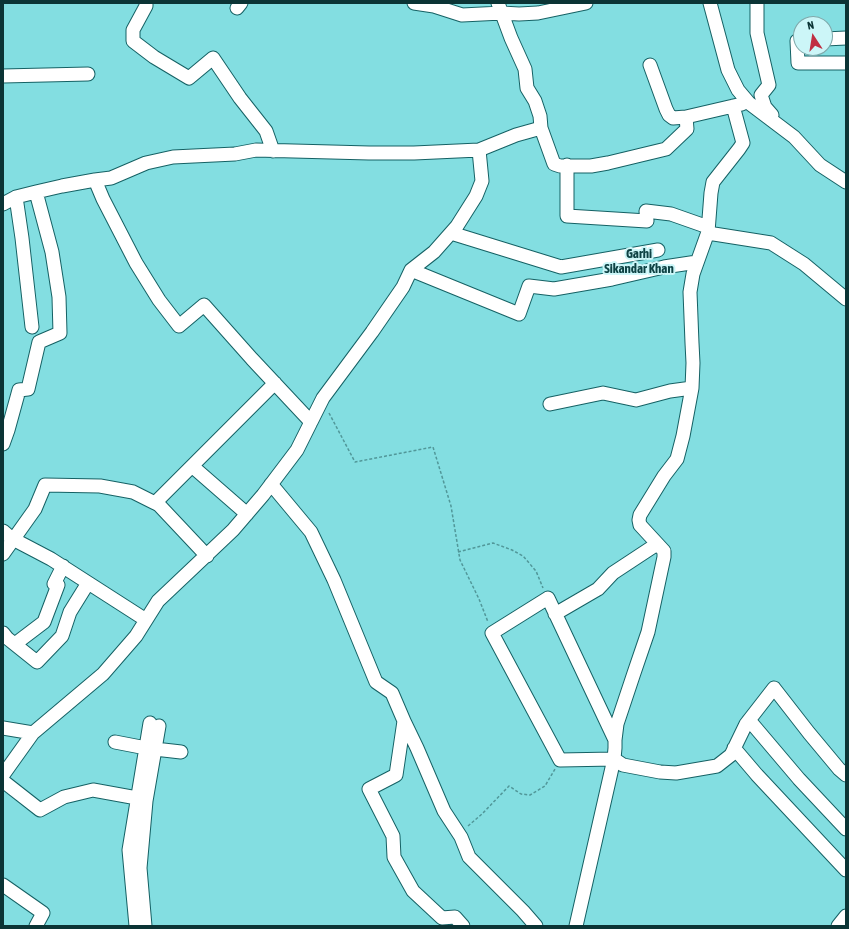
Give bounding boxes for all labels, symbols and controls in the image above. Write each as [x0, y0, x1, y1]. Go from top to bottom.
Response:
north arrow [793, 16, 833, 56]
text: N [806, 19, 815, 32]
district label: Garhi Sikandar Khan [604, 246, 674, 277]

